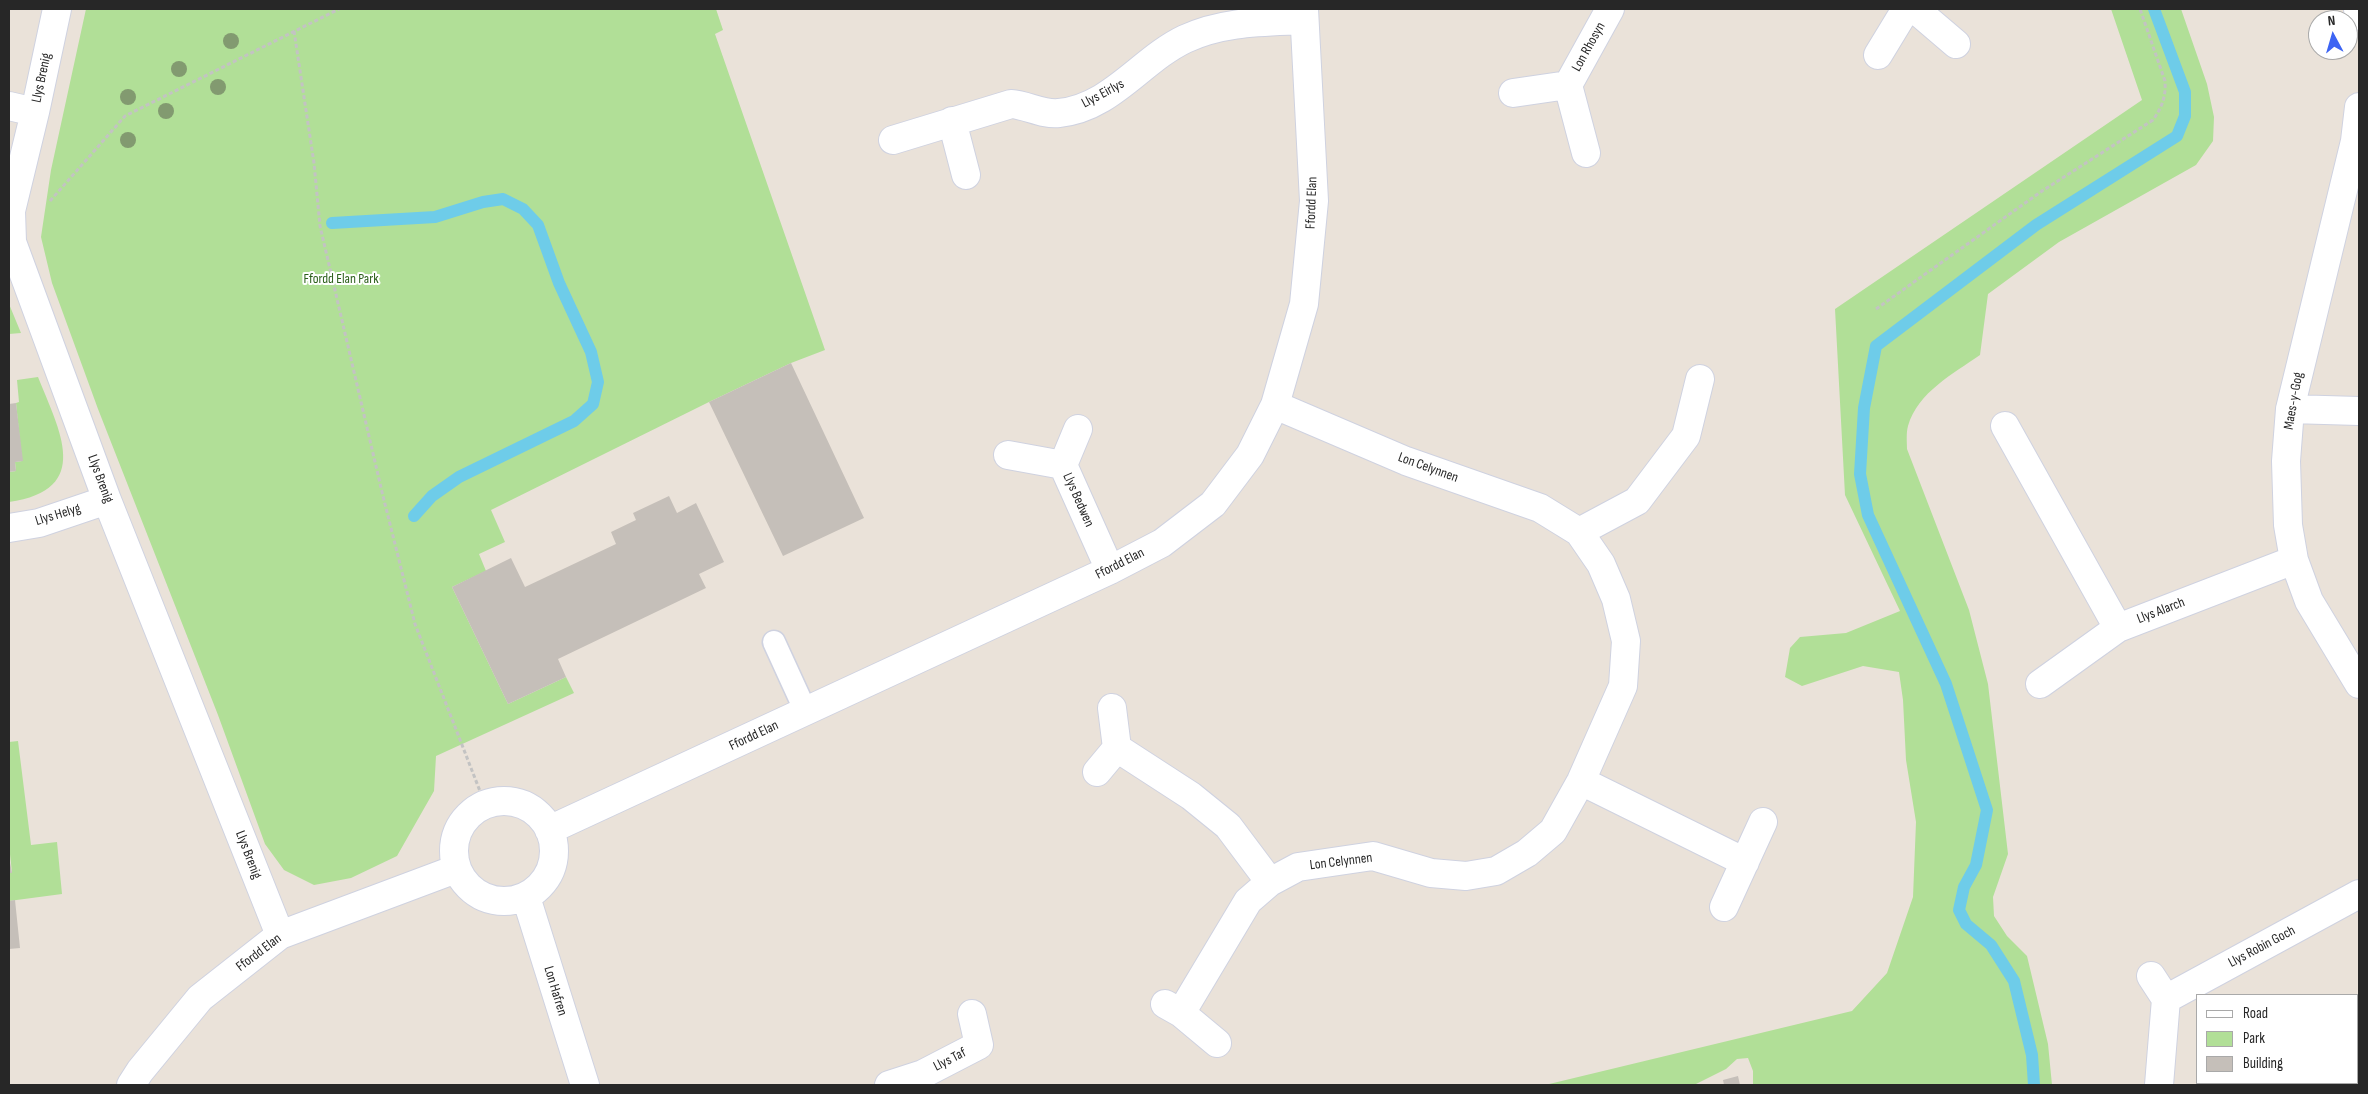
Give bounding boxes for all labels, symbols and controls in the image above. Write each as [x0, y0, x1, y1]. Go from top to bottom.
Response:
north arrow [2308, 10, 2358, 60]
text: N [2327, 12, 2336, 29]
street label: Lon Rhosyn [1569, 19, 1609, 75]
street label: Llys Brenig [29, 52, 55, 104]
street label: Llys Eirlys [1079, 76, 1127, 112]
street label: Ffordd Elan [1303, 176, 1321, 230]
park label: Ffordd Elan Park [303, 271, 379, 287]
street label: Maes-y-Gog [2281, 371, 2307, 431]
street label: Lon Celynnen [1396, 449, 1460, 487]
street label: Llys Brenig [84, 453, 116, 505]
street label: Llys Bedwen [1059, 470, 1097, 530]
street label: Llys Helyg [33, 500, 83, 530]
street label: Ffordd Elan [1093, 545, 1147, 583]
street label: Llys Alarch [2135, 594, 2187, 628]
street label: Ffordd Elan [727, 717, 781, 755]
street label: Llys Brenig [231, 829, 265, 881]
street label: Lon Celynnen [1309, 850, 1373, 874]
street label: Llys Robin Goch [2226, 922, 2298, 972]
street label: Ffordd Elan [233, 930, 285, 976]
street label: Lon Hafren [540, 964, 570, 1018]
legend [2196, 994, 2358, 1084]
text: Road [2243, 1004, 2268, 1023]
text: Park [2243, 1029, 2265, 1048]
street label: Llys Taf [931, 1045, 969, 1075]
text: Building [2243, 1054, 2283, 1073]

